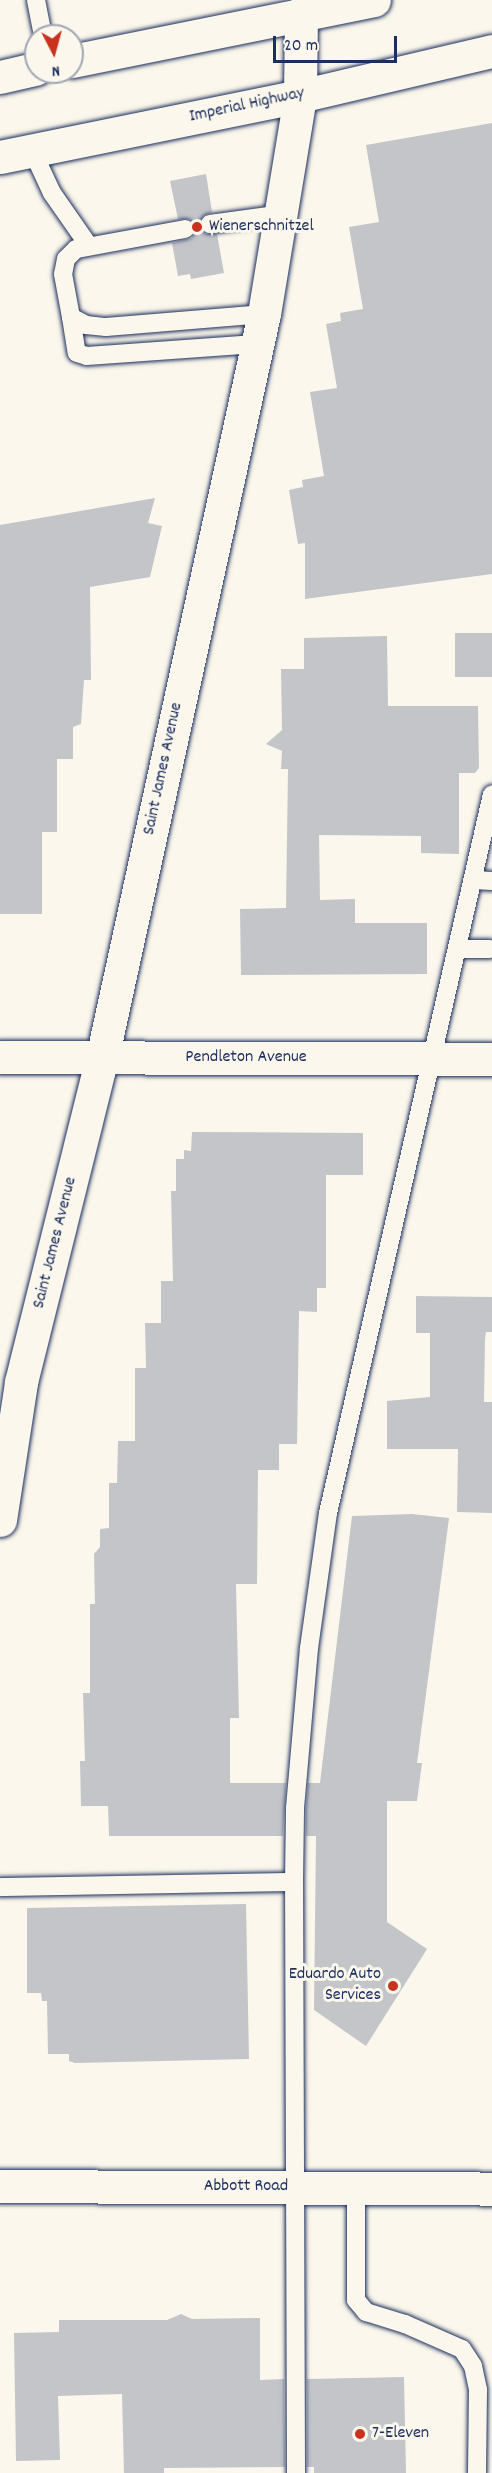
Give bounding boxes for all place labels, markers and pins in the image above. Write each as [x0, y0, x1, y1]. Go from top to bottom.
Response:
place label: Wienerschnitzel [209, 216, 314, 238]
marker: Wienerschnitzel [190, 220, 204, 234]
place label: Eduardo Auto Services [289, 1965, 381, 2008]
marker: Eduardo Auto Services [386, 1979, 400, 1993]
place label: 7-Eleven [372, 2423, 429, 2445]
marker: 7-Eleven [353, 2427, 367, 2441]

